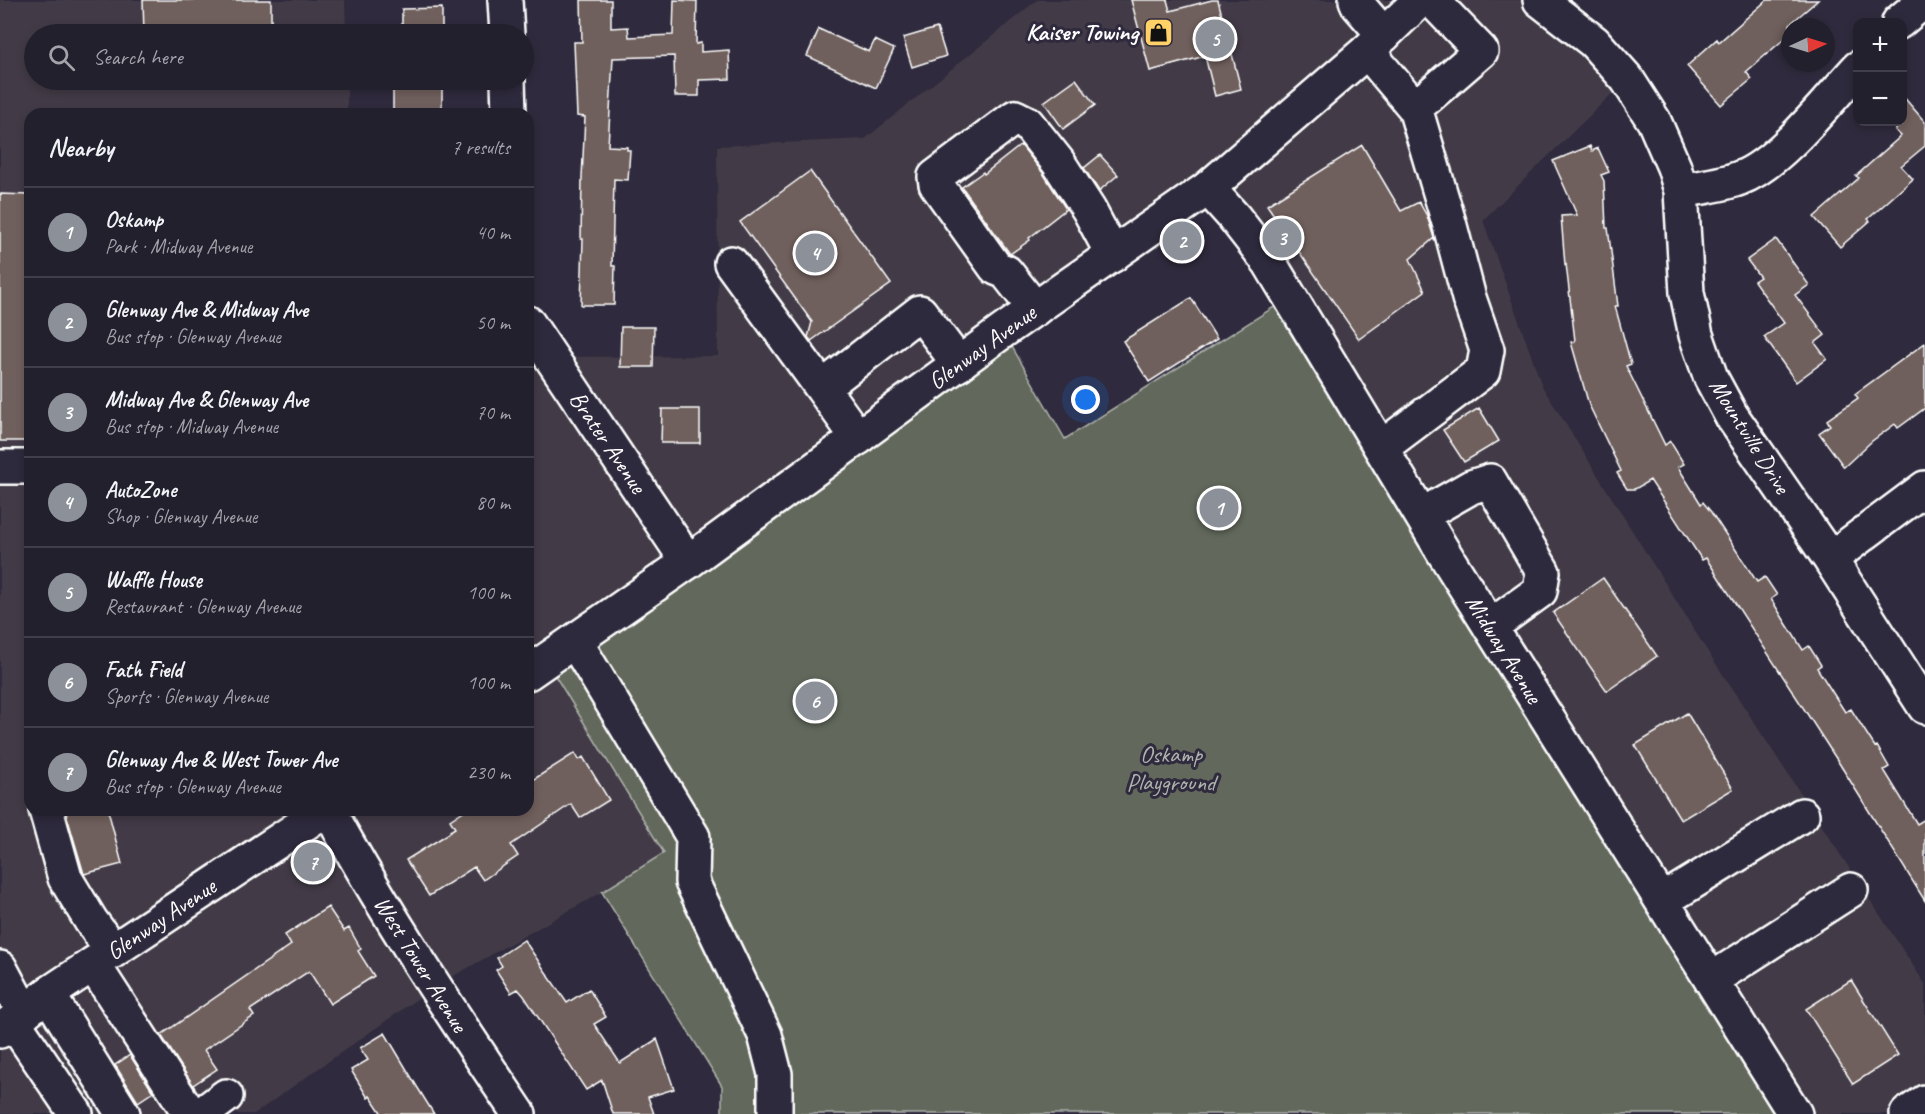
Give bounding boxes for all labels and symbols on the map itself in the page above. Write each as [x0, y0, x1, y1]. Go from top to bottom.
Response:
shop icon: Kaiser Towing [1143, 16, 1175, 48]
pin: 5 [1196, 16, 1234, 62]
place label: Kaiser Towing [1026, 17, 1140, 47]
north arrow [1781, 18, 1835, 72]
pin: 3 [1262, 216, 1302, 260]
pin: 2 [1162, 218, 1202, 264]
pin: 4 [796, 230, 834, 276]
street label: Glenway Avenue [922, 297, 1044, 396]
street label: Mountville Drive [1703, 373, 1798, 501]
street label: Brater Avenue [563, 385, 654, 501]
your location [1071, 385, 1100, 414]
pin: 1 [1200, 486, 1238, 530]
street label: Midway Avenue [1459, 589, 1550, 711]
pin: 6 [796, 678, 834, 724]
park label: Oskamp Playground [1127, 739, 1219, 797]
pin: 7 [294, 840, 332, 884]
street label: Glenway Avenue [100, 870, 223, 967]
street label: West Tower Avenue [367, 890, 476, 1039]

